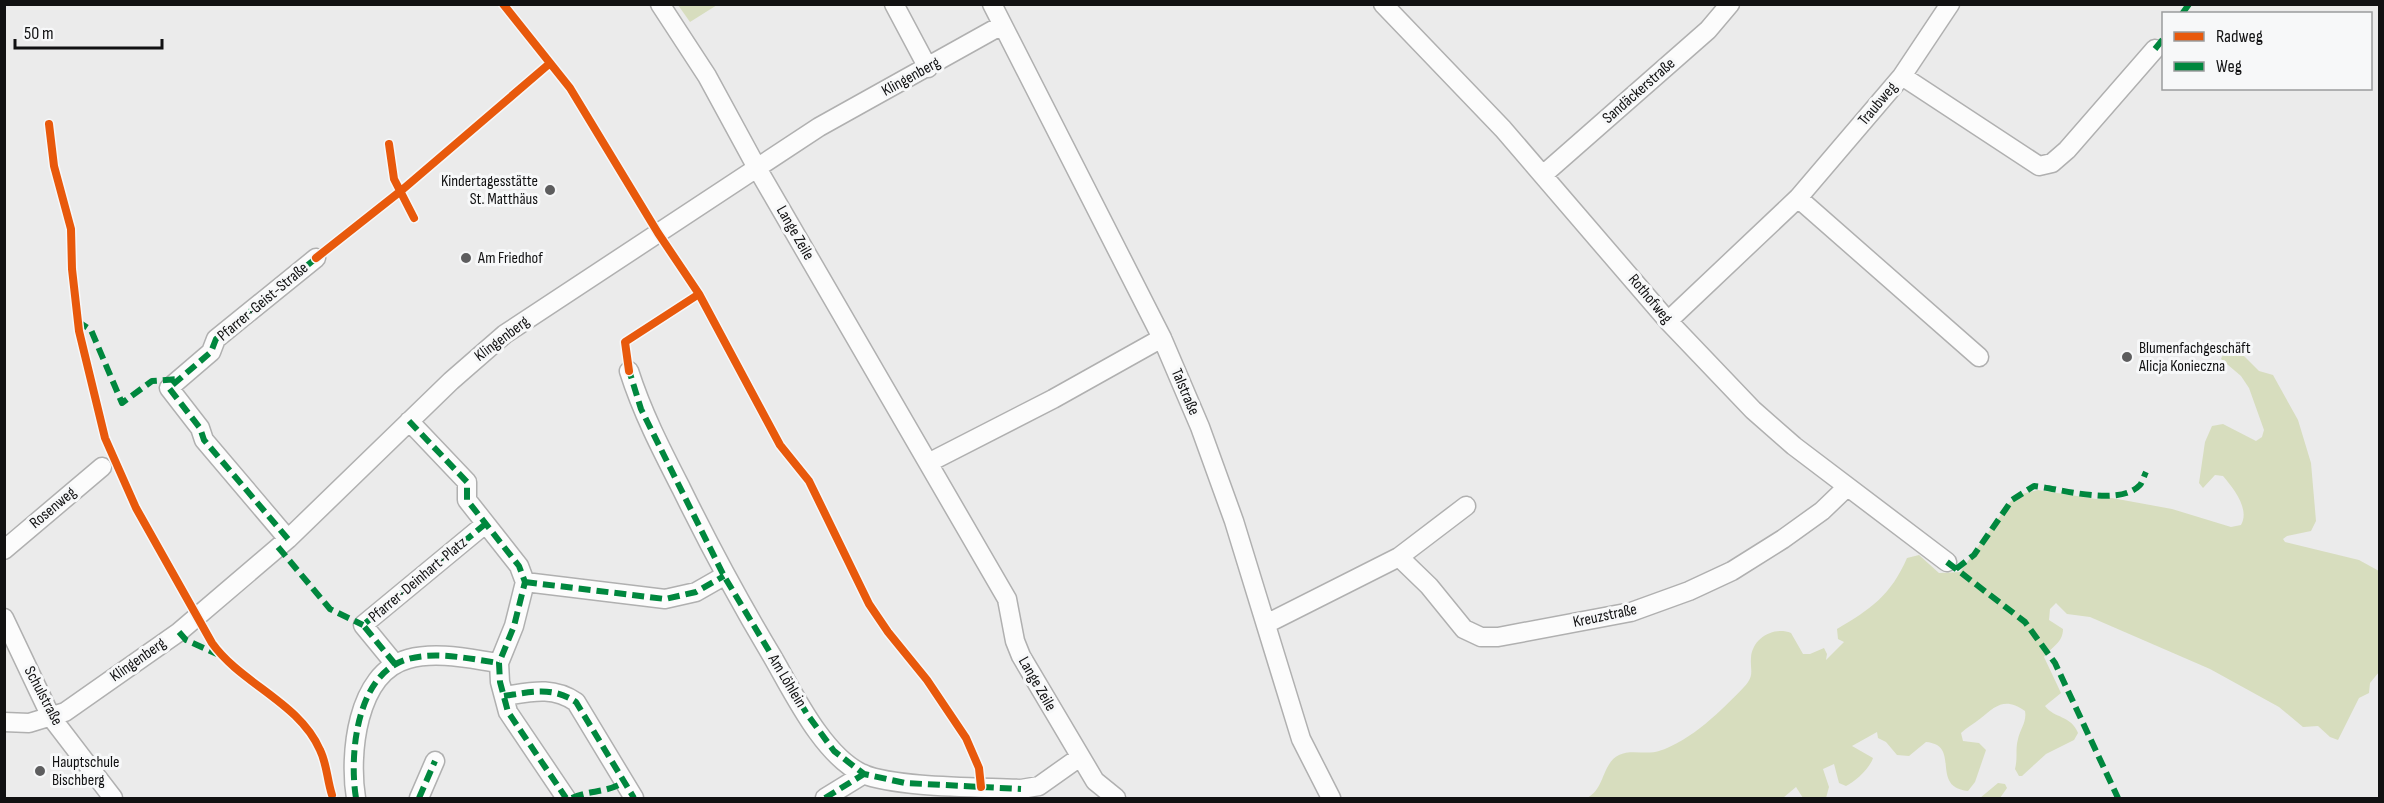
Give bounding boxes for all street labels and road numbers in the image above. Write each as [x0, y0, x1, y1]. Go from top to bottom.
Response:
street label: Klingenberg [879, 53, 943, 101]
street label: Sandäckerstraße [1599, 54, 1679, 128]
street label: Traubweg [1854, 78, 1902, 130]
street label: Lange Zeile [772, 203, 818, 263]
street label: Pfarrer-Geist-Straße [214, 259, 312, 345]
street label: Rothofweg [1624, 270, 1676, 328]
street label: Klingenberg [471, 312, 533, 366]
street label: Talstraße [1167, 366, 1203, 418]
street label: Rosenweg [26, 483, 80, 533]
street label: Pfarrer-Deinhart-Platz [365, 533, 471, 627]
street label: Kreuzstraße [1571, 600, 1639, 632]
street label: Klingenberg [106, 634, 170, 686]
street label: Am Löhlein [763, 650, 810, 711]
street label: Lange Zeile [1014, 654, 1060, 714]
street label: Schulstraße [20, 663, 66, 729]

